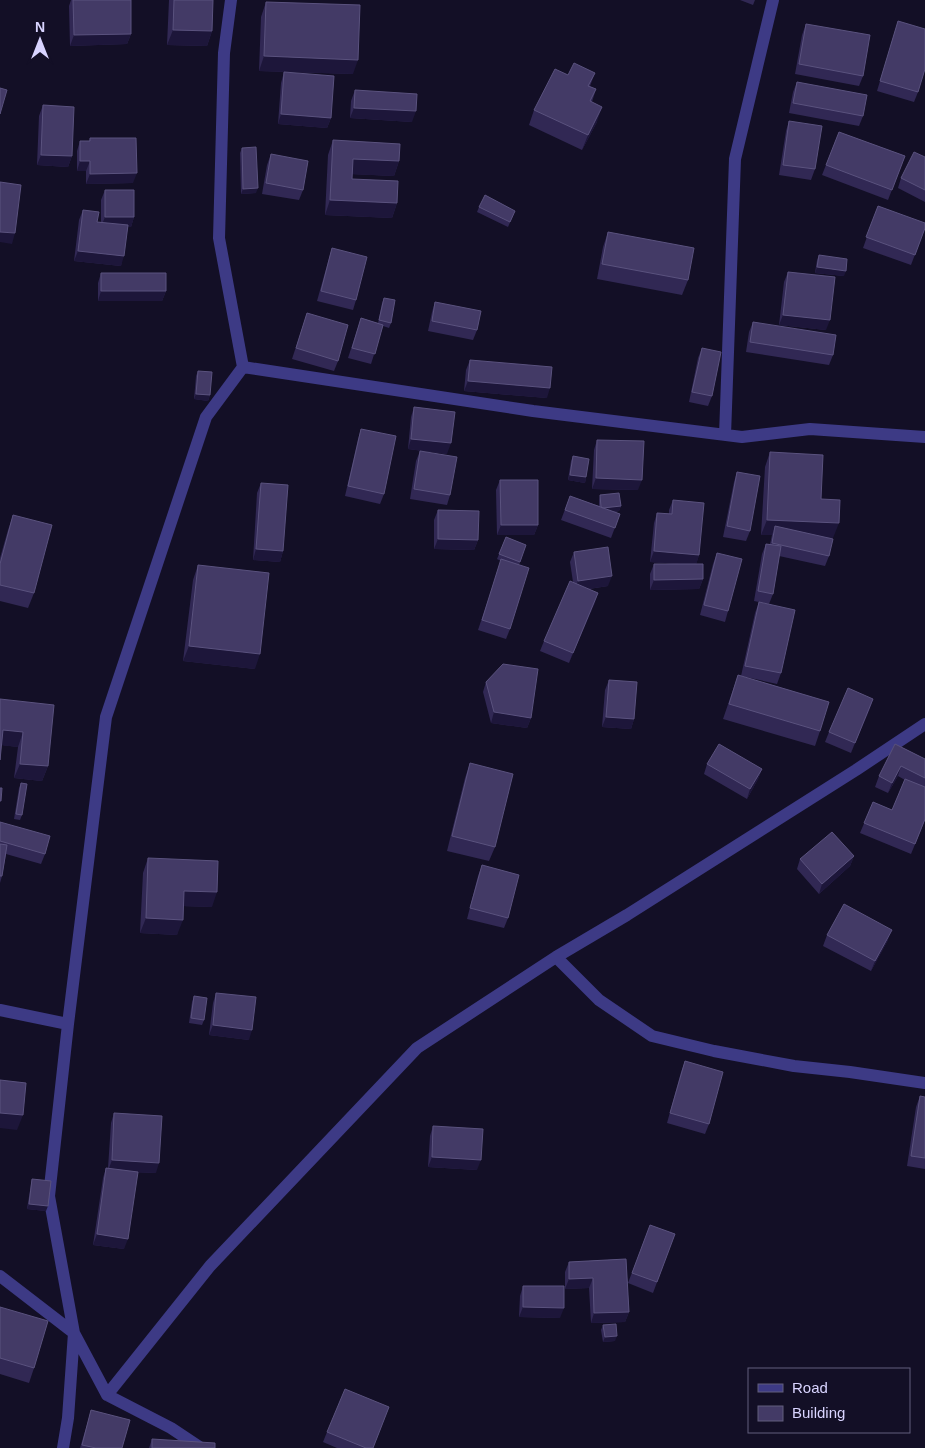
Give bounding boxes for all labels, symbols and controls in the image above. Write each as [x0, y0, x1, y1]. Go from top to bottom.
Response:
north arrow [15, 15, 65, 65]
text: N [35, 19, 45, 35]
legend [748, 1368, 910, 1433]
text: Road [792, 1379, 828, 1396]
text: Building [792, 1404, 845, 1421]

